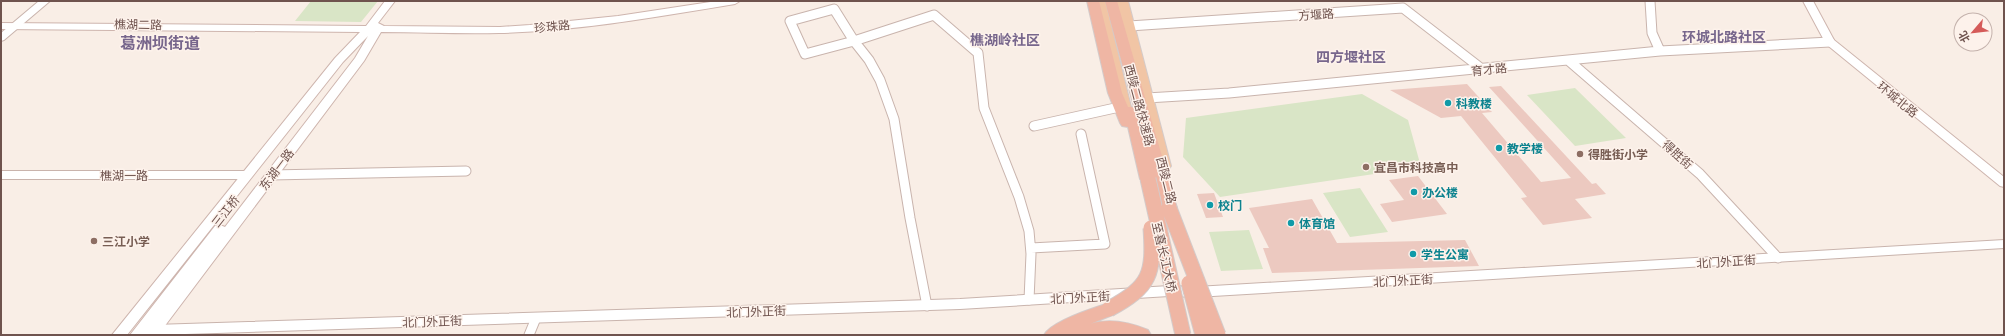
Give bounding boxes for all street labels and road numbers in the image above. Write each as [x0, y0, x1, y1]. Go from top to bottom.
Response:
street label: 方堰路 [1298, 6, 1334, 22]
street label: 樵湖二路 [114, 17, 162, 31]
street label: 珍珠路 [533, 17, 571, 35]
street label: 育才路 [1470, 60, 1508, 78]
street label: 西陵二路快速路 [1122, 63, 1158, 147]
street label: 环城北路 [1875, 78, 1921, 120]
street label: 得胜街 [1660, 137, 1696, 171]
street label: 东湖一路 [256, 146, 296, 192]
street label: 西陵二路 [1154, 155, 1180, 205]
street label: 樵湖一路 [100, 168, 148, 182]
street label: 三江桥 [208, 193, 242, 229]
street label: 至喜长江大桥 [1150, 220, 1180, 294]
street label: 北门外正街 [1696, 252, 1756, 270]
street label: 北门外正街 [1373, 271, 1433, 289]
street label: 北门外正街 [1050, 288, 1110, 306]
street label: 北门外正街 [726, 303, 786, 319]
street label: 北门外正街 [402, 313, 462, 329]

